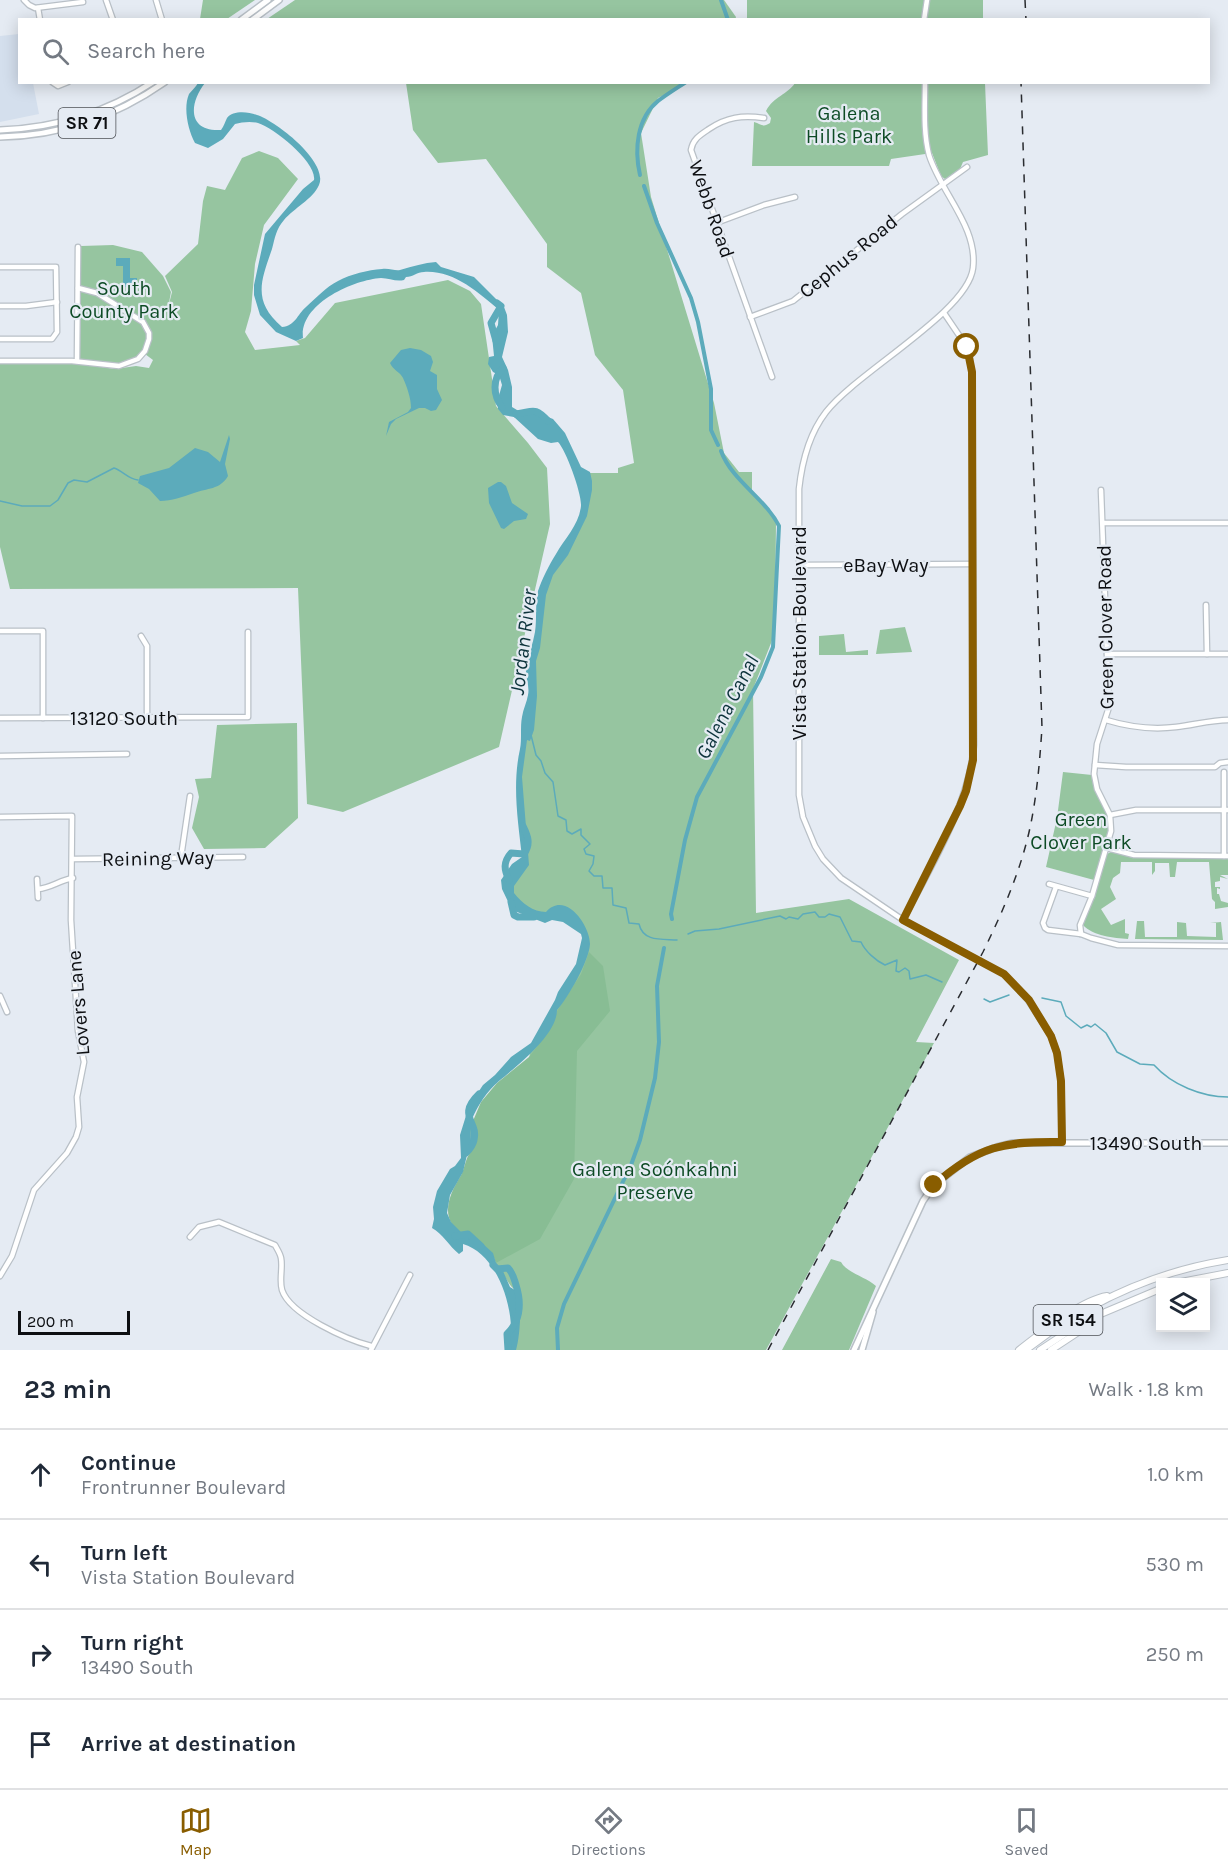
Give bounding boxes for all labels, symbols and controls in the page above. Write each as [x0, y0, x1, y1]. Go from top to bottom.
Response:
search box [18, 18, 1210, 84]
icon: search [39, 35, 72, 68]
text: Search here [87, 38, 205, 64]
park label: Galena Hills Park [806, 102, 892, 148]
road number: SR 71 [58, 108, 116, 138]
street label: Webb Road [684, 157, 739, 261]
street label: Cephus Road [795, 210, 902, 303]
park label: South County Park [69, 277, 179, 323]
route start [953, 333, 979, 359]
street label: Vista Station Boulevard [788, 526, 811, 740]
street label: Green Clover Road [1093, 544, 1118, 709]
street label: eBay Way [843, 554, 929, 577]
water label: Jordan River [505, 587, 541, 696]
water label: Galena Canal [690, 651, 764, 763]
street label: 13120 South [70, 707, 178, 730]
park label: Green Clover Park [1030, 808, 1132, 854]
street label: Reining Way [102, 846, 214, 871]
street label: Lovers Lane [62, 949, 95, 1057]
street label: 13490 South [1090, 1132, 1202, 1155]
park label: Galena Soónkahni Preserve [572, 1158, 738, 1204]
route end [920, 1171, 946, 1197]
map controls [1156, 1278, 1210, 1332]
button: layers [1156, 1278, 1210, 1332]
road number: SR 154 [1034, 1305, 1102, 1335]
scale bar [18, 1308, 130, 1336]
text: 200 m [27, 1312, 74, 1331]
text: 23 min [24, 1374, 112, 1405]
text: Walk · 1.8 km [1089, 1378, 1204, 1401]
text: Continue [81, 1450, 176, 1476]
icon: ahead [24, 1458, 57, 1491]
text: 1.0 km [1147, 1463, 1204, 1486]
text: Frontrunner Boulevard [81, 1476, 286, 1499]
text: Turn left [81, 1540, 168, 1566]
icon: left [24, 1548, 57, 1581]
text: 530 m [1146, 1553, 1204, 1576]
text: Vista Station Boulevard [81, 1566, 295, 1589]
text: Turn right [81, 1630, 184, 1656]
icon: right [24, 1638, 57, 1671]
text: 250 m [1146, 1643, 1204, 1666]
text: 13490 South [81, 1656, 194, 1679]
icon: arrive [24, 1728, 57, 1761]
text: Arrive at destination [81, 1731, 296, 1757]
tab: Map [179, 1804, 212, 1859]
tab: Directions [571, 1804, 646, 1859]
tab: Saved [1005, 1804, 1049, 1859]

